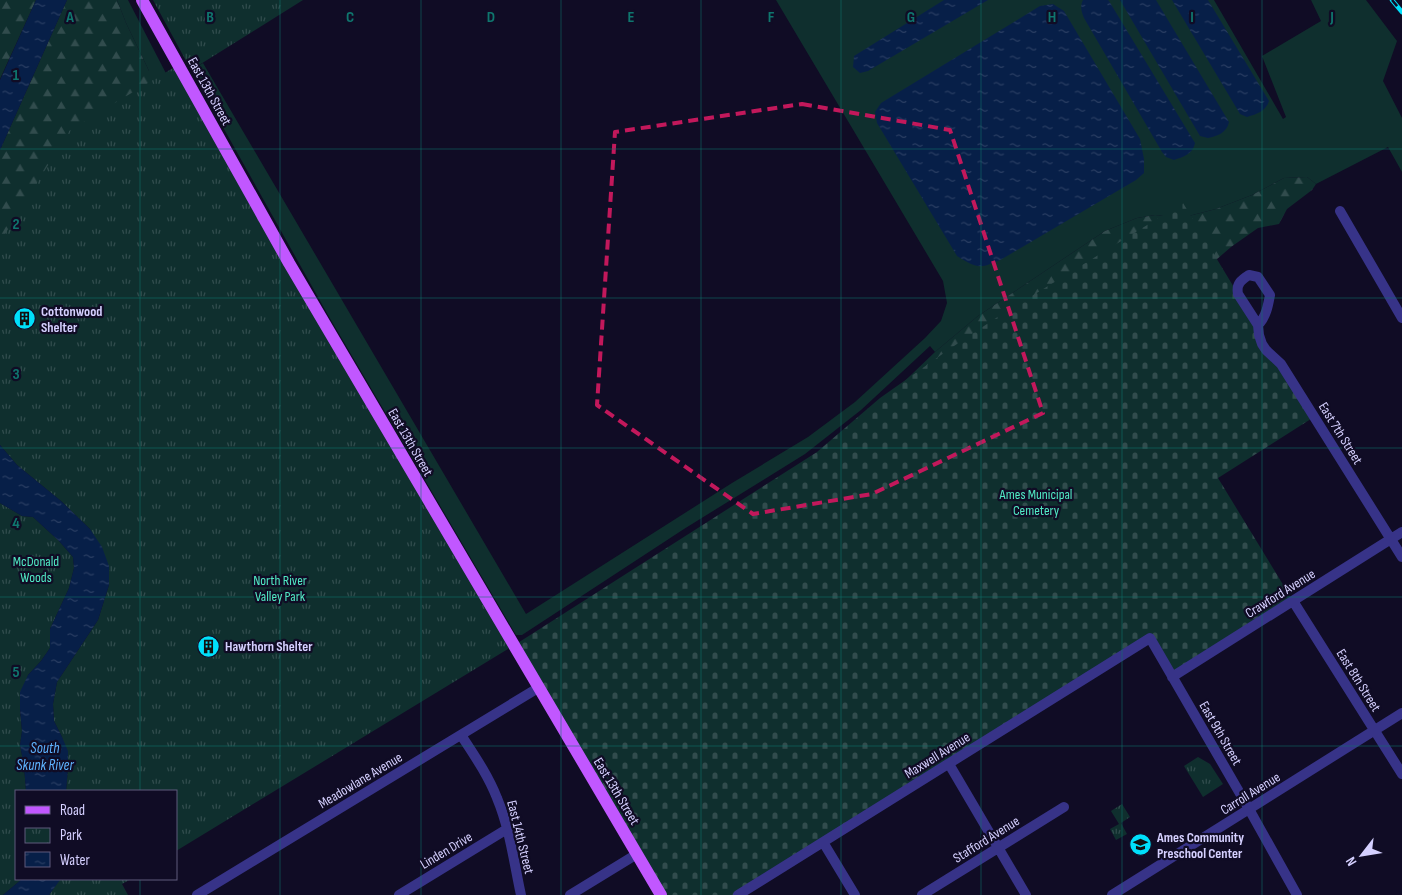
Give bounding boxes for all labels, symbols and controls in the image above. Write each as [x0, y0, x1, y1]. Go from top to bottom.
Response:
text: A [65, 8, 74, 27]
text: B [206, 8, 214, 27]
text: C [346, 8, 354, 27]
text: D [487, 8, 495, 27]
text: E [628, 8, 635, 27]
text: F [768, 8, 775, 27]
text: G [907, 8, 915, 27]
text: H [1048, 8, 1056, 27]
text: I [1190, 8, 1194, 27]
text: J [1329, 8, 1334, 27]
street label: East 13th Street [184, 54, 235, 128]
text: 1 [13, 66, 20, 85]
text: 2 [12, 215, 20, 234]
place label: Cottonwood Shelter [41, 303, 102, 336]
building icon: Cottonwood Shelter [13, 307, 37, 331]
text: 3 [12, 365, 20, 384]
street label: East 7th Street [1315, 399, 1366, 468]
street label: East 13th Street [384, 405, 437, 479]
park label: Ames Municipal Cemetery [999, 486, 1072, 519]
text: 4 [12, 514, 20, 533]
park label: McDonald Woods [13, 553, 59, 586]
street label: Crawford Avenue [1242, 565, 1318, 622]
park label: North River Valley Park [253, 572, 307, 605]
building icon: Hawthorn Shelter [197, 634, 221, 658]
place label: Hawthorn Shelter [225, 638, 313, 655]
street label: East 8th Street [1333, 646, 1385, 715]
text: 5 [12, 663, 20, 682]
street label: East 9th Street [1196, 698, 1246, 768]
street label: Maxwell Avenue [901, 729, 973, 782]
water label: South Skunk River [16, 739, 74, 775]
street label: Meadowlane Avenue [315, 749, 405, 812]
street label: East 13th Street [590, 755, 643, 828]
street label: Carroll Avenue [1217, 768, 1283, 818]
legend [15, 790, 178, 880]
street label: East 14th Street [503, 799, 538, 876]
text: Road [60, 801, 85, 820]
street label: Stafford Avenue [950, 812, 1023, 867]
text: Park [60, 826, 82, 845]
street label: Linden Drive [417, 828, 475, 873]
place label: Ames Community Preschool Center [1156, 829, 1244, 862]
north arrow [1337, 830, 1387, 880]
school or university icon: Ames Community Preschool Center [1129, 833, 1153, 857]
text: Water [60, 851, 91, 870]
text: N [1342, 854, 1360, 869]

